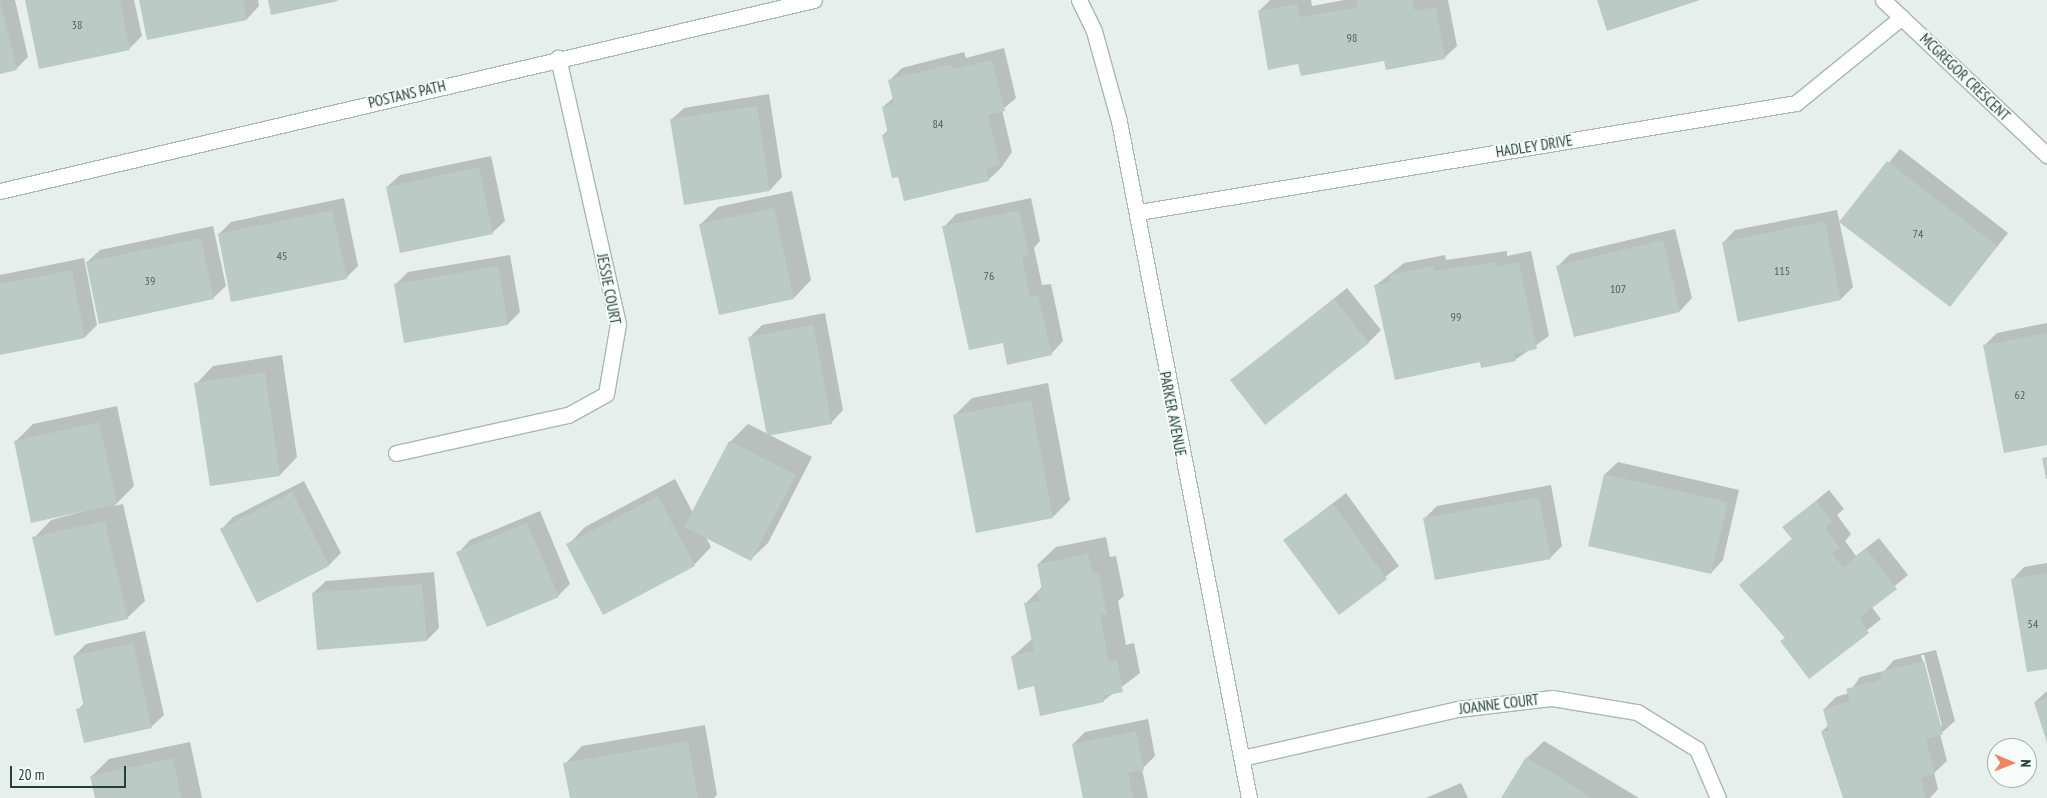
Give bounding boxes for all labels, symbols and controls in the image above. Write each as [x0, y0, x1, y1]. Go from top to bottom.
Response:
house number: 38 [72, 18, 82, 32]
street label: MCGREGOR CRESCENT [1916, 30, 2014, 124]
house number: 98 [1347, 31, 1357, 45]
street label: POSTANS PATH [367, 76, 447, 112]
house number: 84 [933, 117, 943, 131]
street label: HADLEY DRIVE [1494, 131, 1574, 161]
house number: 74 [1913, 227, 1923, 241]
house number: 45 [277, 249, 287, 263]
street label: JESSIE COURT [593, 252, 625, 326]
house number: 115 [1774, 264, 1790, 278]
house number: 76 [984, 269, 994, 283]
house number: 39 [145, 274, 155, 288]
house number: 107 [1610, 282, 1626, 296]
house number: 99 [1451, 310, 1461, 324]
street label: PARKER AVENUE [1156, 370, 1190, 458]
house number: 62 [2015, 388, 2025, 402]
house number: 54 [2028, 617, 2038, 631]
street label: JOANNE COURT [1458, 690, 1540, 718]
north arrow [1987, 738, 2037, 788]
scale bar [12, 756, 129, 788]
text: N [2017, 759, 2035, 767]
text: 20 m [18, 765, 44, 784]

